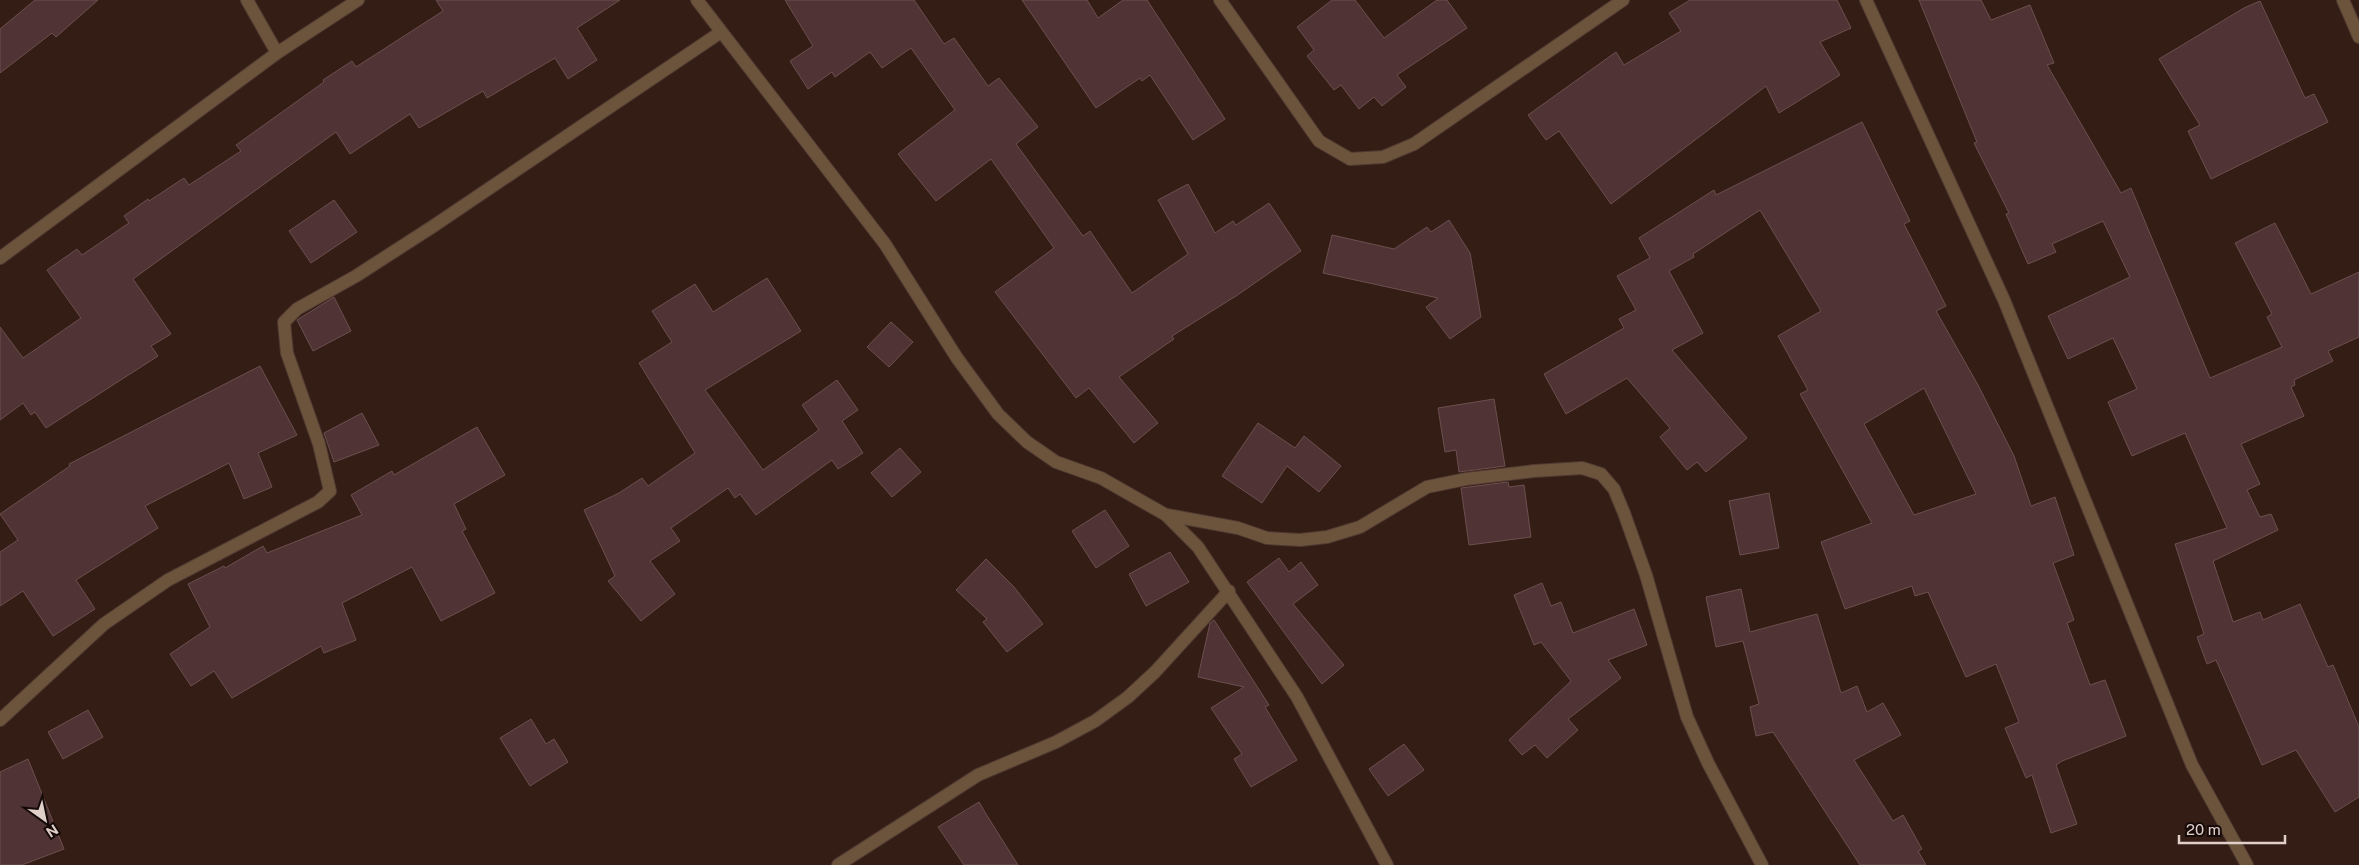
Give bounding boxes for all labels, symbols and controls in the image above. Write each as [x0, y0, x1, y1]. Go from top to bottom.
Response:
north arrow [20, 795, 70, 845]
scale bar [2179, 812, 2285, 844]
text: N [43, 821, 61, 841]
text: 20 m [2186, 821, 2221, 838]

